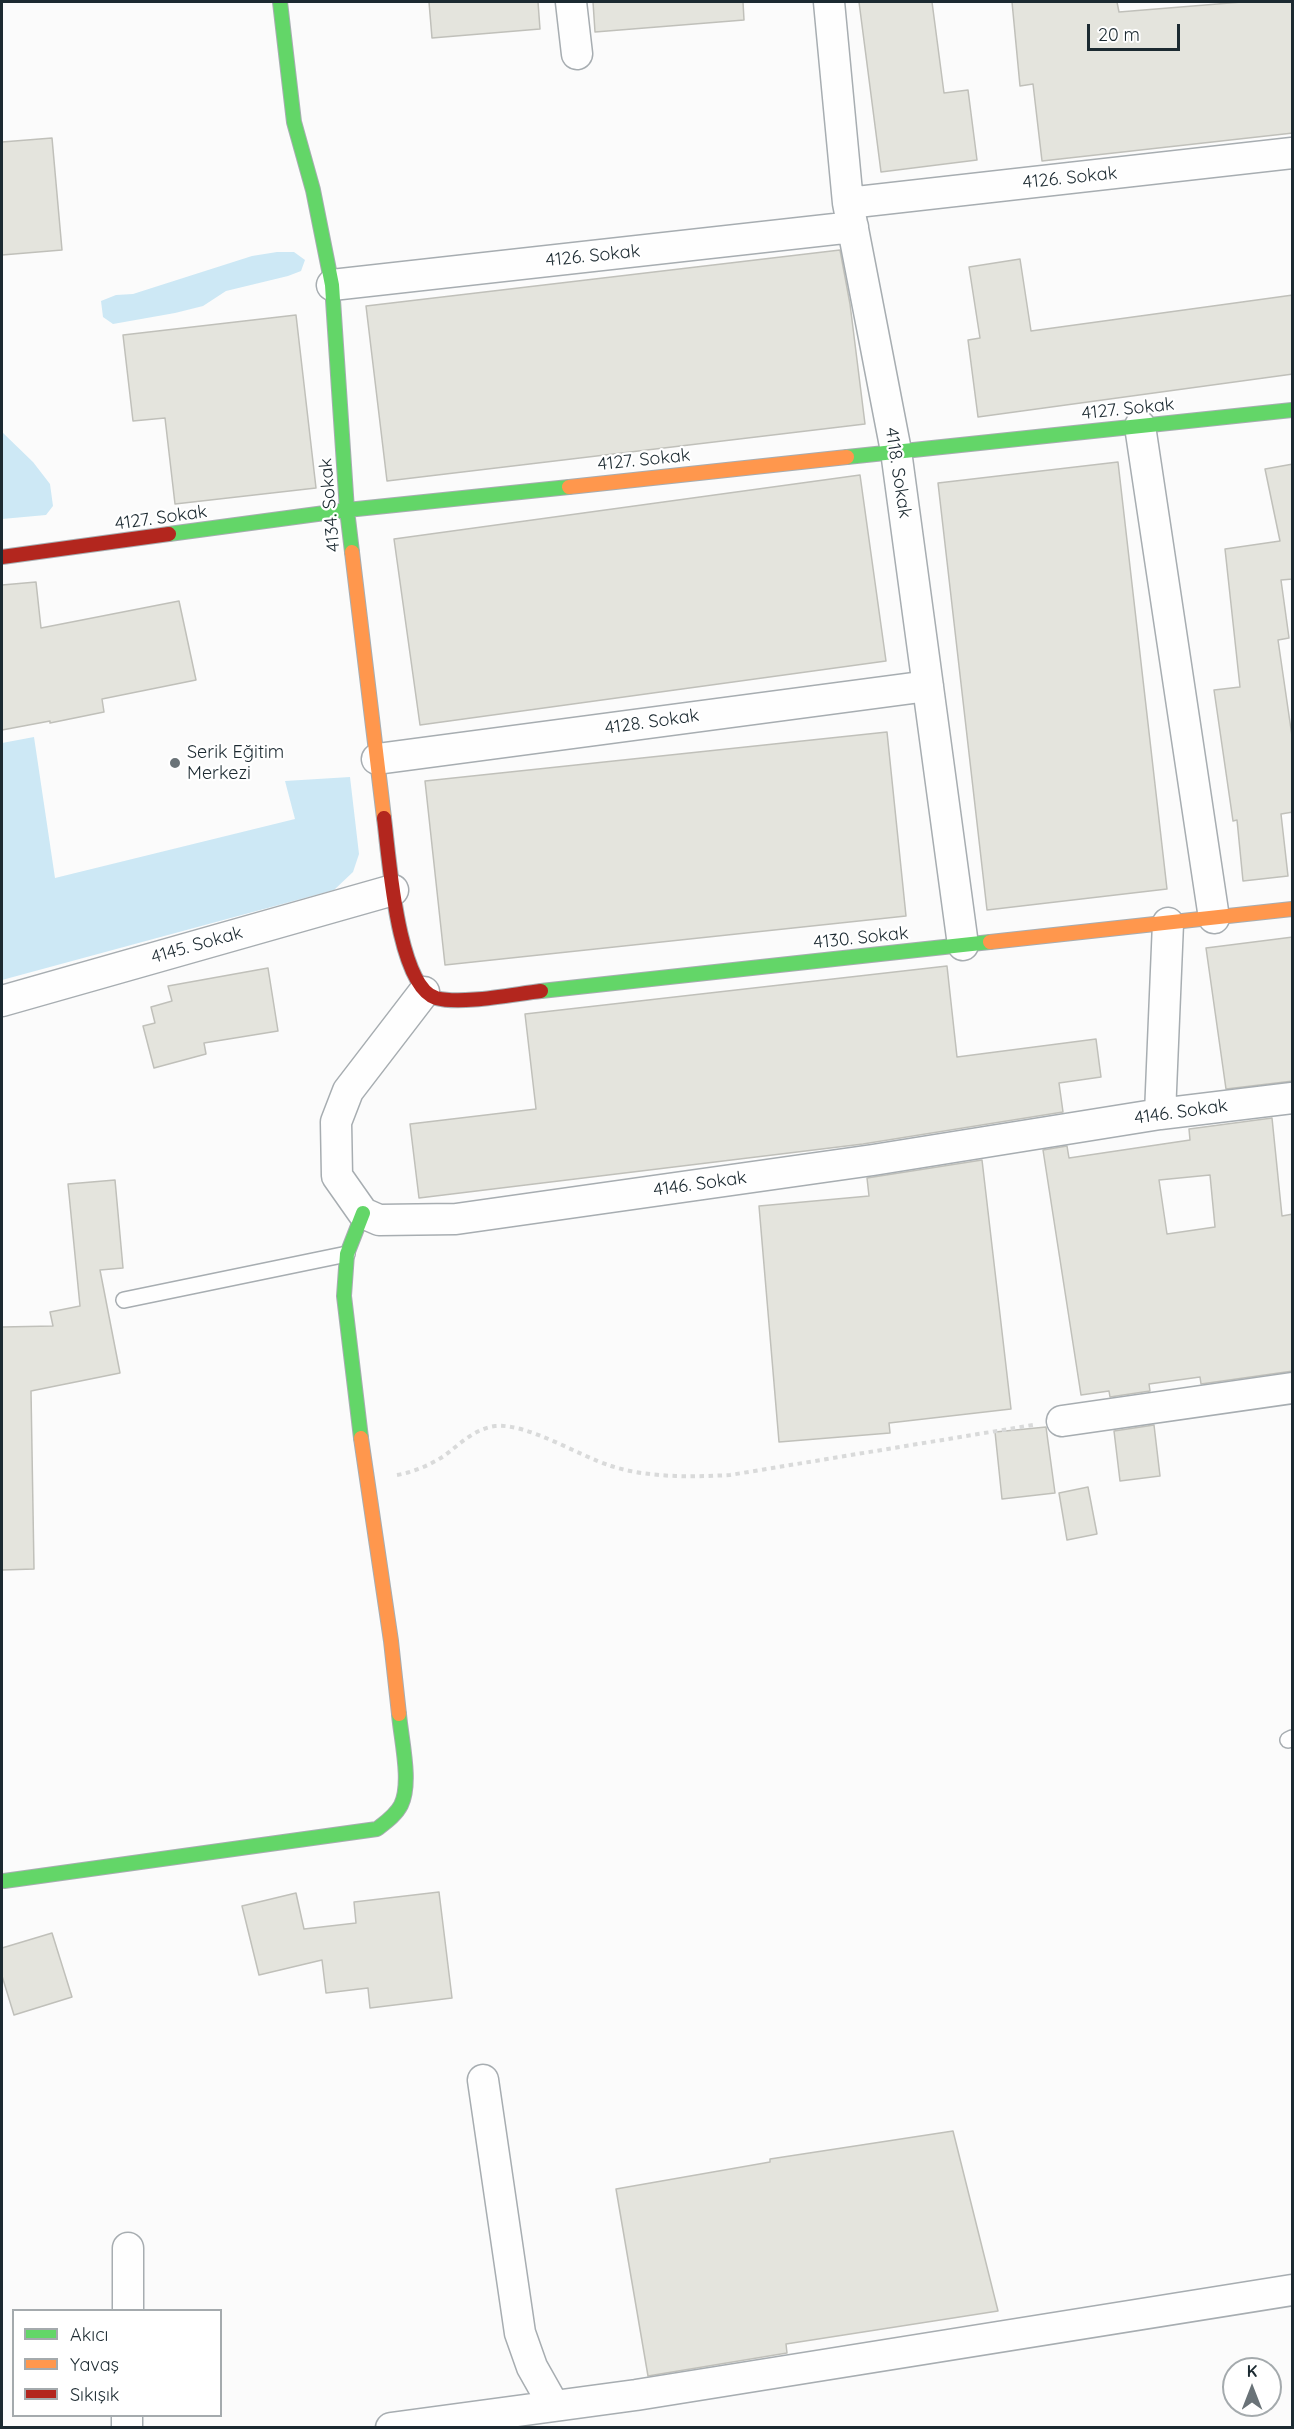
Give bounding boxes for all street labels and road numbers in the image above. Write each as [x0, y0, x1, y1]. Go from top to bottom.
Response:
street label: 4126. Sokak [1022, 162, 1118, 194]
street label: 4126. Sokak [545, 240, 641, 272]
street label: 4127. Sokak [1081, 393, 1175, 425]
street label: 4118. Sokak [880, 426, 916, 520]
street label: 4127. Sokak [597, 444, 691, 476]
street label: 4134. Sokak [315, 457, 345, 553]
street label: 4127. Sokak [113, 501, 209, 535]
street label: 4128. Sokak [603, 705, 701, 739]
street label: 4145. Sokak [149, 922, 245, 968]
street label: 4130. Sokak [812, 922, 910, 954]
street label: 4146. Sokak [1133, 1095, 1229, 1129]
street label: 4146. Sokak [652, 1167, 748, 1201]

